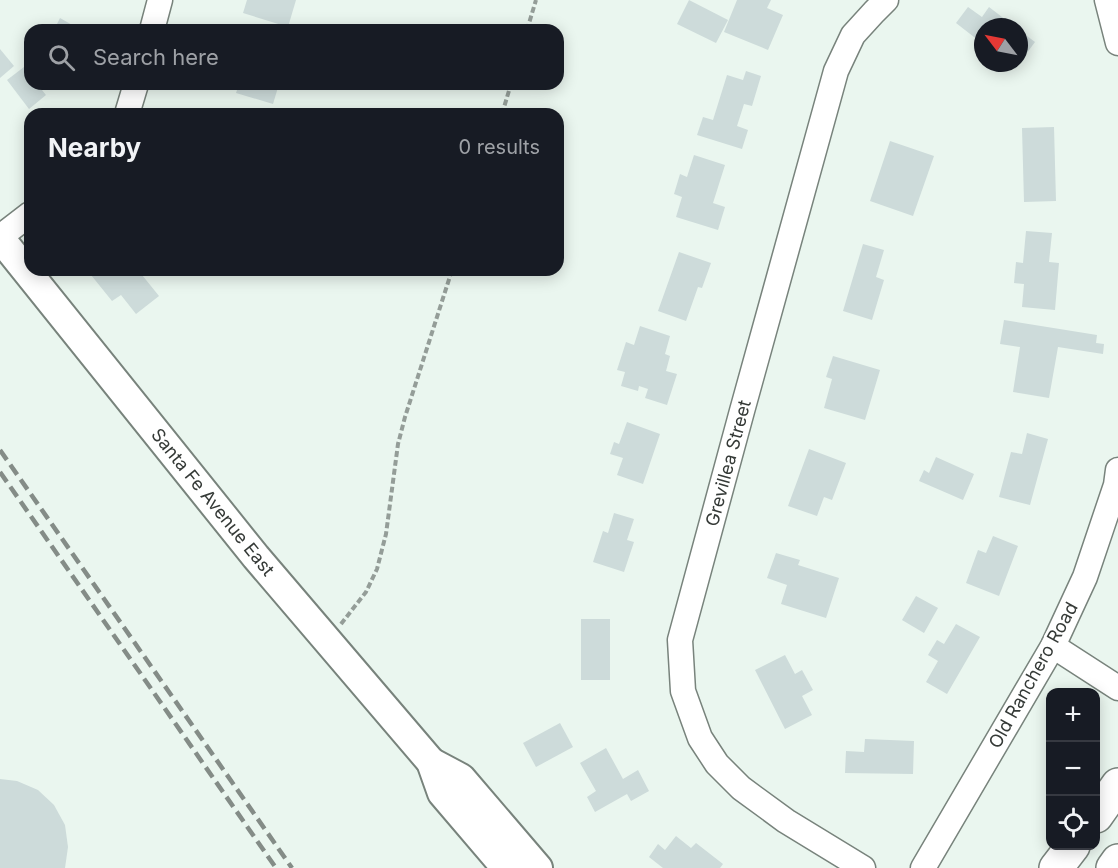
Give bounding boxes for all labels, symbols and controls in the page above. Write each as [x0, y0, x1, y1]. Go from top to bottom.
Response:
north arrow [974, 18, 1028, 72]
search box [24, 24, 564, 90]
icon: search [45, 41, 78, 74]
text: Search here [93, 44, 219, 70]
text: Nearby [48, 132, 141, 163]
text: 0 results [458, 135, 540, 159]
street label: Grevillea Street [701, 397, 755, 528]
street label: Santa Fe Avenue East [147, 424, 279, 580]
street label: Old Ranchero Road [984, 598, 1082, 752]
map controls [1046, 688, 1100, 850]
button: + [1046, 688, 1100, 742]
button: − [1046, 742, 1100, 796]
button: locate [1046, 796, 1100, 850]

